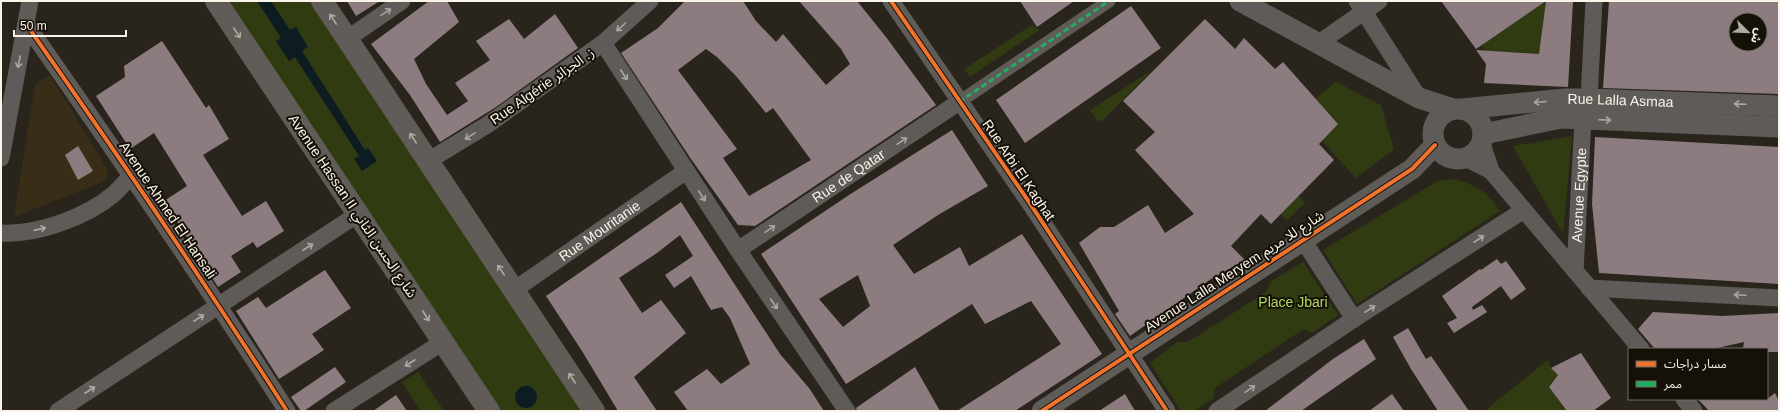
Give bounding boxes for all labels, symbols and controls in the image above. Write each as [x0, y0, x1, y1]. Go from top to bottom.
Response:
one-way arrow [380, 8, 391, 16]
scale bar [14, 12, 126, 38]
north arrow [1728, 12, 1768, 52]
one-way arrow [329, 13, 338, 24]
text: 50 m [20, 19, 47, 33]
one-way arrow [616, 22, 626, 31]
text: ش [1748, 26, 1766, 45]
one-way arrow [233, 28, 241, 39]
street label: Rue Algérie ز. الجزائر [487, 44, 598, 129]
one-way arrow [15, 55, 23, 68]
one-way arrow [620, 69, 628, 80]
street label: Rue Lalla Asmaa [1568, 91, 1674, 110]
one-way arrow [1534, 98, 1547, 105]
one-way arrow [1734, 101, 1747, 108]
street label: Avenue Hassan II شارع الحسن الثاني [283, 111, 420, 302]
street label: Rue Arbi El Kaghat [979, 116, 1059, 224]
one-way arrow [1598, 116, 1611, 124]
one-way arrow [464, 132, 476, 140]
one-way arrow [409, 133, 417, 144]
one-way arrow [896, 137, 907, 145]
street label: Avenue Ahmed El Hansali [116, 139, 220, 281]
street label: Rue de Qatar [809, 146, 888, 206]
street label: Avenue Egypte [1569, 147, 1589, 243]
one-way arrow [699, 190, 707, 202]
street label: Rue Mouritanie [556, 197, 643, 264]
street label: Avenue Lalla Meryem شارع للا مريم [1141, 207, 1328, 338]
one-way arrow [33, 224, 46, 232]
one-way arrow [764, 224, 776, 232]
one-way arrow [1473, 235, 1484, 243]
one-way arrow [302, 243, 313, 251]
one-way arrow [497, 265, 505, 276]
one-way arrow [1734, 292, 1747, 299]
park label: Place Jbari [1258, 294, 1328, 310]
one-way arrow [770, 299, 779, 310]
one-way arrow [1364, 305, 1375, 313]
one-way arrow [422, 310, 430, 321]
one-way arrow [193, 314, 205, 322]
legend [1628, 348, 1768, 400]
text: مسار دراجات [1664, 357, 1727, 371]
one-way arrow [404, 359, 416, 367]
one-way arrow [568, 373, 576, 384]
text: ممر [1663, 377, 1682, 391]
one-way arrow [84, 385, 96, 393]
one-way arrow [1244, 385, 1255, 393]

